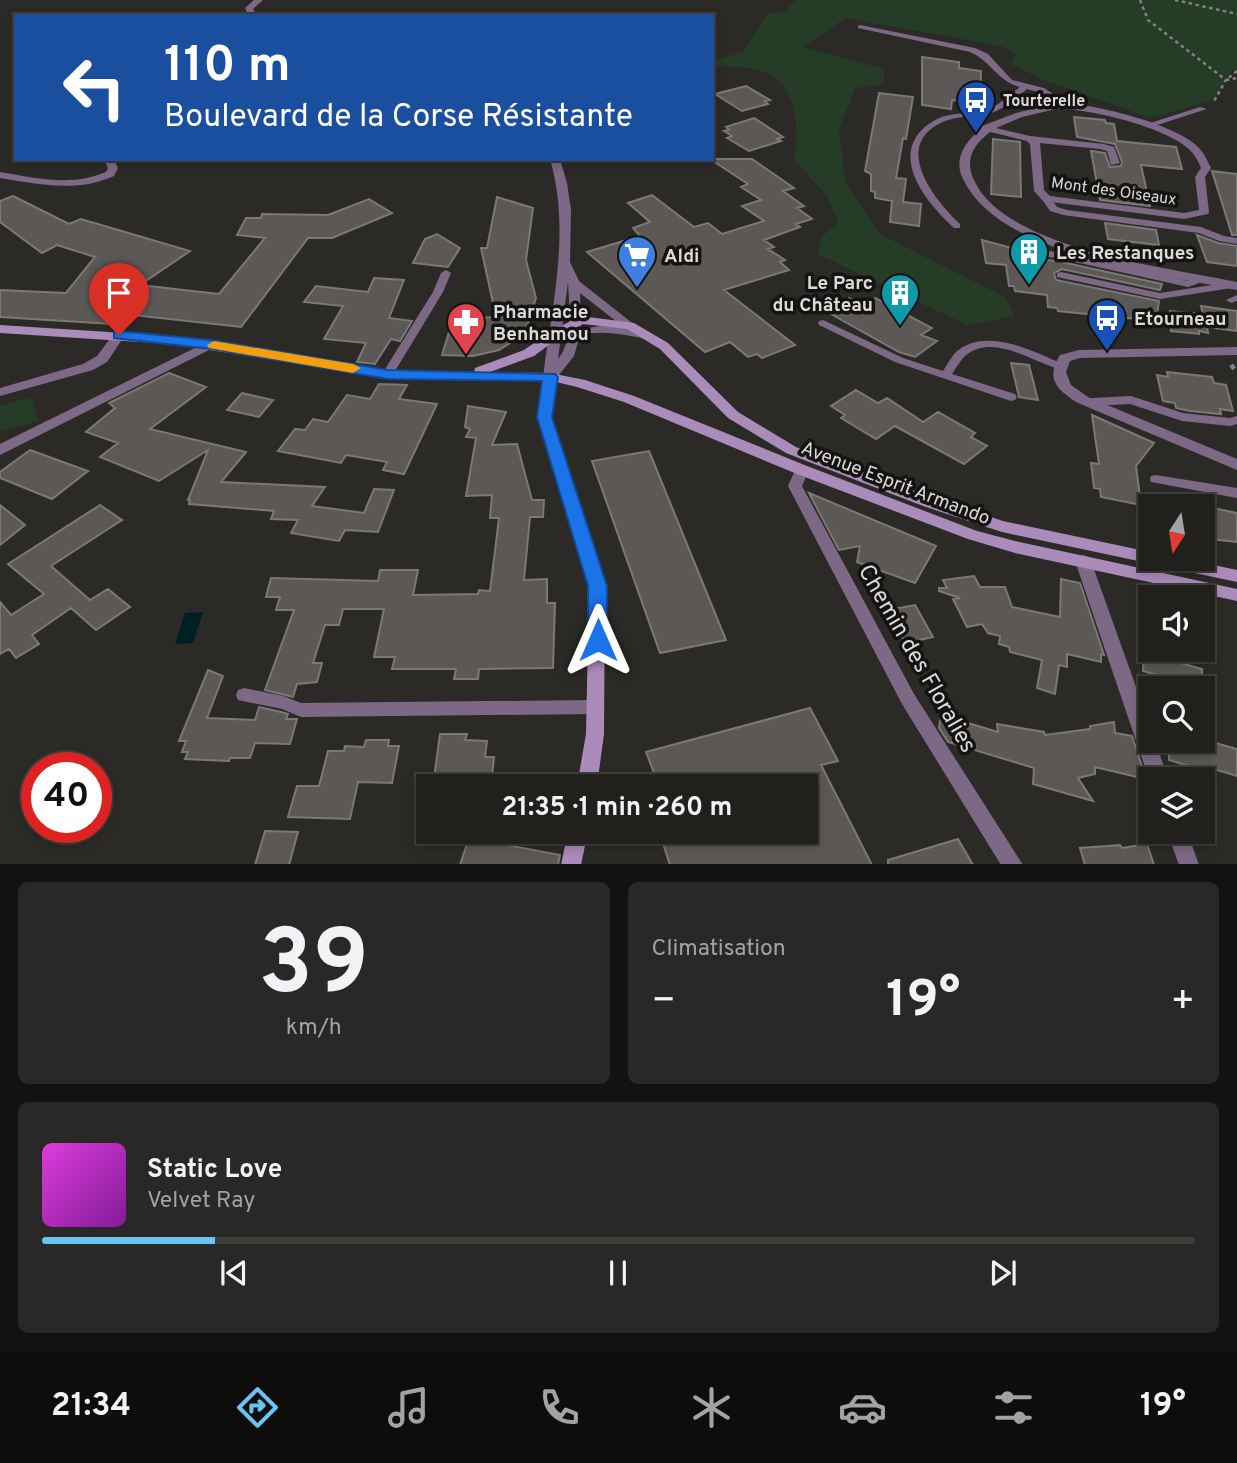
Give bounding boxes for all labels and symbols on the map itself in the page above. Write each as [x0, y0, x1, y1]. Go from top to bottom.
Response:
bus stop icon: Tourterelle [955, 79, 997, 134]
place label: Tourterelle [1003, 92, 1085, 112]
street label: Mont des Oiseaux [1050, 173, 1178, 211]
building icon: Les Restanques [1008, 231, 1050, 286]
supermarket icon: Aldi [616, 234, 658, 289]
place label: Les Restanques [1056, 242, 1194, 266]
place label: Aldi [664, 245, 700, 269]
pin [89, 263, 149, 335]
place label: Le Parc du Château [772, 272, 873, 318]
building icon: Le Parc du Château [879, 272, 921, 327]
bus stop icon: Etourneau [1086, 297, 1128, 352]
pharmacy icon: Pharmacie Benhamou [445, 301, 487, 356]
place label: Pharmacie Benhamou [493, 301, 589, 347]
place label: Etourneau [1134, 308, 1226, 332]
street label: Avenue Esprit Armando [797, 437, 993, 531]
north arrow [1138, 494, 1214, 570]
street label: Chemin des Floralies [850, 560, 982, 759]
position arrow [561, 603, 635, 677]
speed limit sign: 40 [21, 752, 112, 843]

